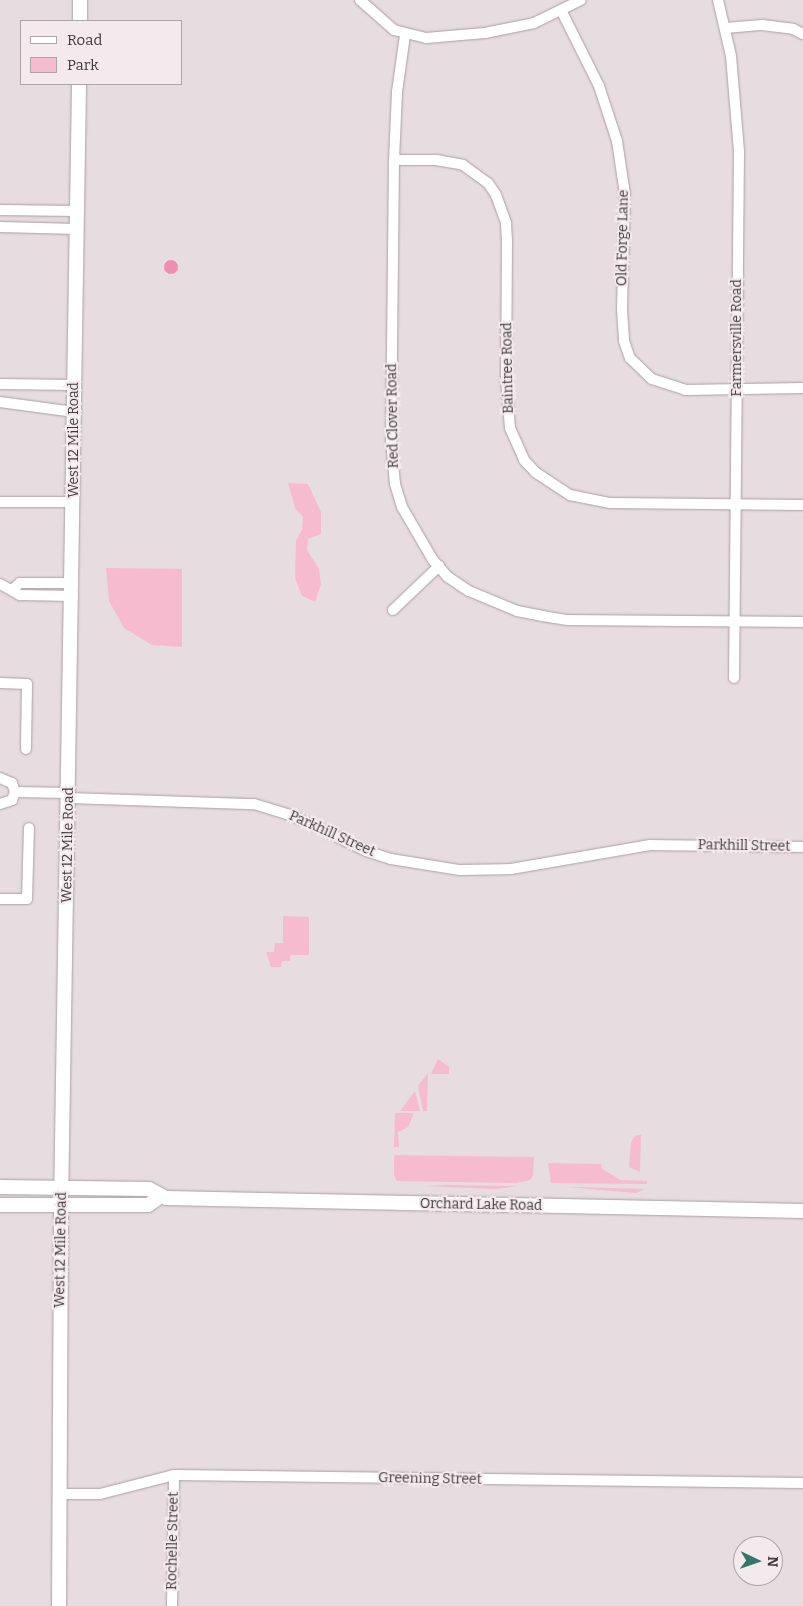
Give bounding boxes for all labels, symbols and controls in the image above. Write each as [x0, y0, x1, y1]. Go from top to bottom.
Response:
legend [20, 20, 182, 85]
text: Road [67, 31, 102, 49]
text: Park [67, 56, 99, 74]
street label: Old Forge Lane [614, 190, 632, 286]
street label: Farmersville Road [729, 279, 745, 397]
street label: Baintree Road [499, 322, 517, 414]
street label: Red Clover Road [384, 363, 402, 469]
street label: West 12 Mile Road [66, 382, 82, 498]
street label: West 12 Mile Road [59, 787, 77, 903]
street label: Parkhill Street [286, 808, 378, 860]
street label: Parkhill Street [698, 837, 790, 855]
street label: West 12 Mile Road [52, 1192, 70, 1308]
street label: Orchard Lake Road [420, 1196, 542, 1214]
street label: Greening Street [378, 1470, 482, 1488]
street label: Rochelle Street [164, 1492, 182, 1590]
north arrow [733, 1536, 783, 1586]
text: N [764, 1556, 781, 1568]

